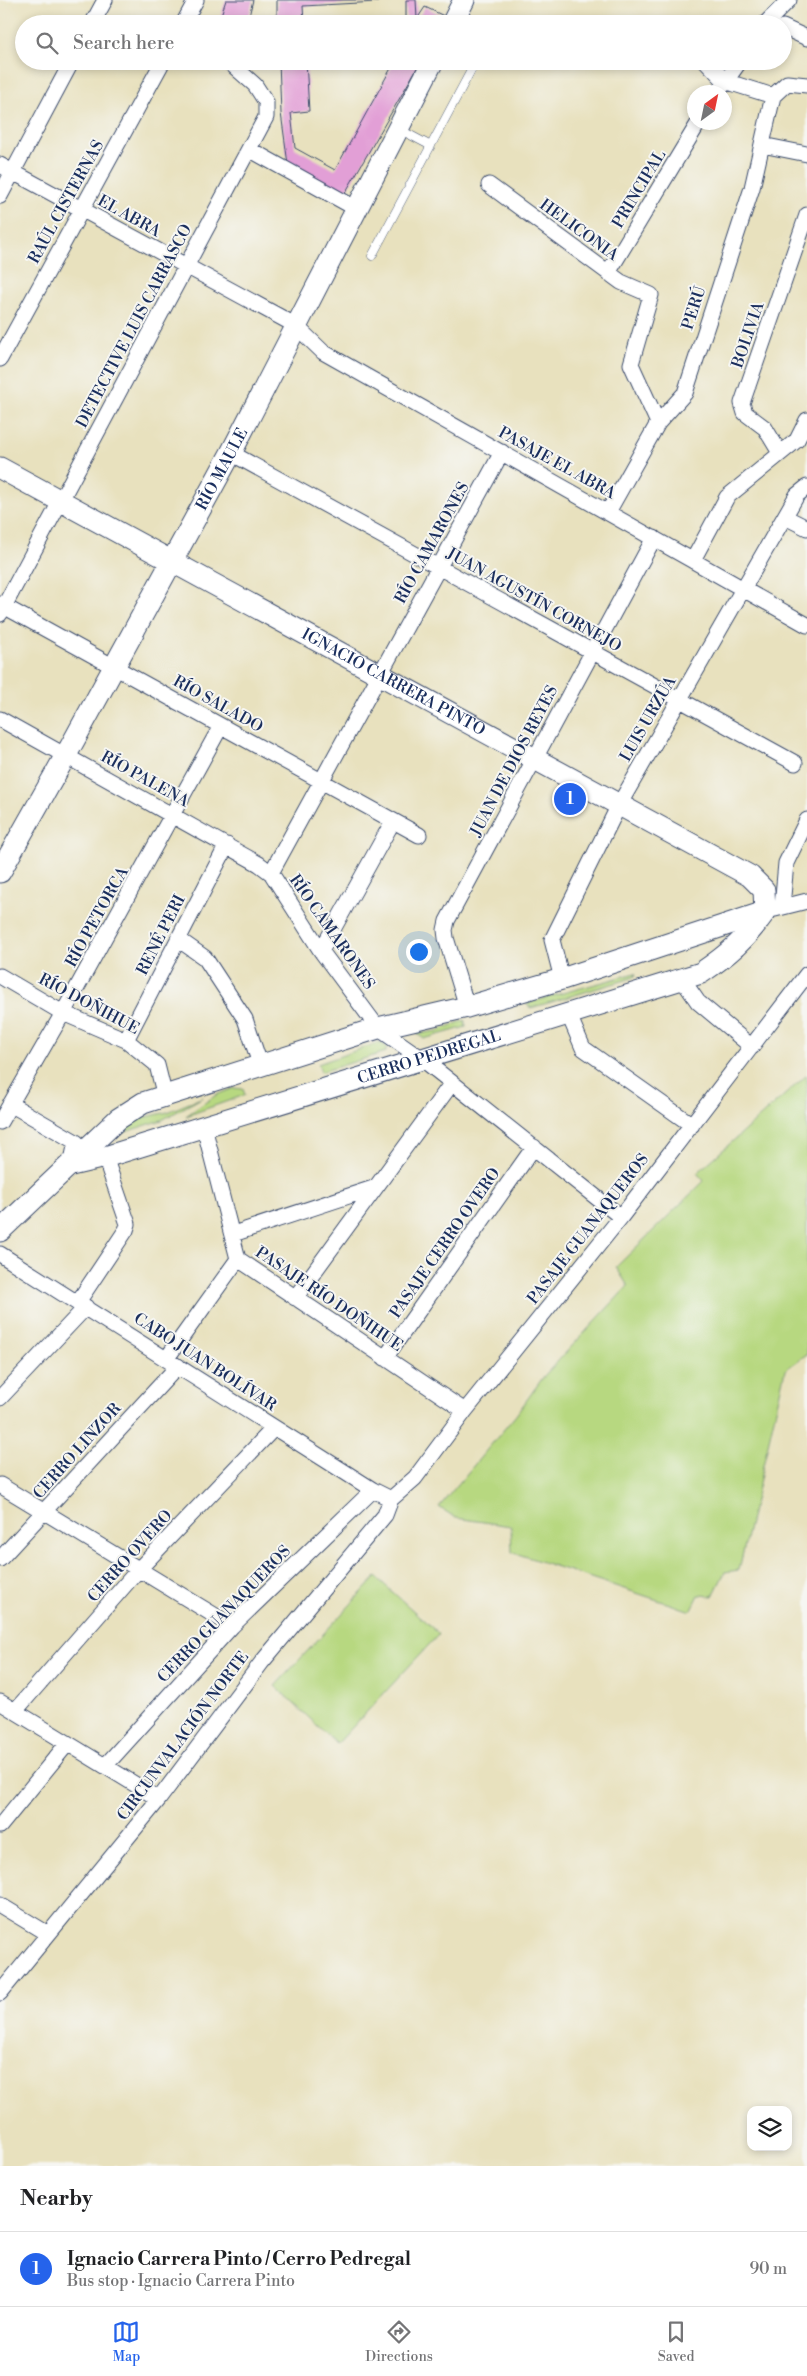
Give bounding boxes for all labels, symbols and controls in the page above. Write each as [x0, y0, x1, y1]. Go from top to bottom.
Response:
search box [15, 15, 792, 70]
icon: search [33, 29, 61, 57]
text: Search here [73, 31, 174, 55]
north arrow [687, 85, 732, 130]
street label: RAÚL CISTERNAS [22, 136, 108, 267]
street label: PRINCIPAL [608, 146, 670, 232]
street label: EL ABRA [94, 191, 165, 242]
street label: HELICONIA [536, 195, 623, 266]
street label: DETECTIVE LUIS CARRASCO [72, 221, 196, 431]
street label: PERÚ [676, 283, 710, 332]
street label: BOLIVIA [727, 298, 769, 372]
street label: PASAJE EL ABRA [495, 422, 620, 504]
street label: RÍO MAULE [192, 424, 252, 514]
street label: RÍO CAMARONES [389, 478, 474, 607]
street label: JUAN AGUSTÍN CORNEJO [442, 541, 626, 657]
street label: IGNACIO CARRERA PINTO [298, 624, 489, 740]
street label: RÍO SALADO [169, 669, 268, 737]
street label: LUIS URZÚA [614, 671, 681, 765]
street label: JUAN DE DIOS REYES [465, 682, 562, 841]
street label: RÍO PALENA [97, 745, 194, 812]
pin: 1 [554, 780, 586, 818]
street label: RÍO PETORCA [59, 861, 133, 971]
street label: RÍO CAMARONES [285, 869, 381, 993]
street label: RENÉ PERI [130, 891, 190, 979]
your location [406, 939, 432, 965]
street label: RÍO DOÑIHUE [35, 966, 144, 1039]
street label: CERRO PEDREGAL [355, 1025, 504, 1089]
street label: PASAJE GUANAQUEROS [523, 1150, 653, 1308]
street label: PASAJE CERRO OVERO [385, 1164, 505, 1322]
street label: PASAJE RÍO DOÑIHUE [252, 1240, 408, 1356]
street label: CABO JUAN BOLÍVAR [130, 1307, 282, 1416]
street label: CERRO LINZOR [29, 1398, 126, 1503]
street label: CERRO OVERO [83, 1506, 177, 1606]
street label: CERRO GUANAQUEROS [153, 1541, 295, 1687]
street label: CIRCUNVALACIÓN NORTE [111, 1646, 253, 1825]
map controls [747, 2106, 792, 2151]
button: layers [747, 2106, 792, 2151]
text: Nearby [20, 2186, 93, 2212]
text: Ignacio Carrera Pinto / Cerro Pedregal [67, 2247, 411, 2271]
text: 1 [32, 2259, 40, 2279]
text: 90 m [749, 2259, 787, 2279]
text: Bus stop · Ignacio Carrera Pinto [67, 2271, 295, 2291]
tab: Map [112, 2318, 140, 2366]
tab: Directions [365, 2318, 433, 2366]
tab: Saved [658, 2318, 695, 2366]

